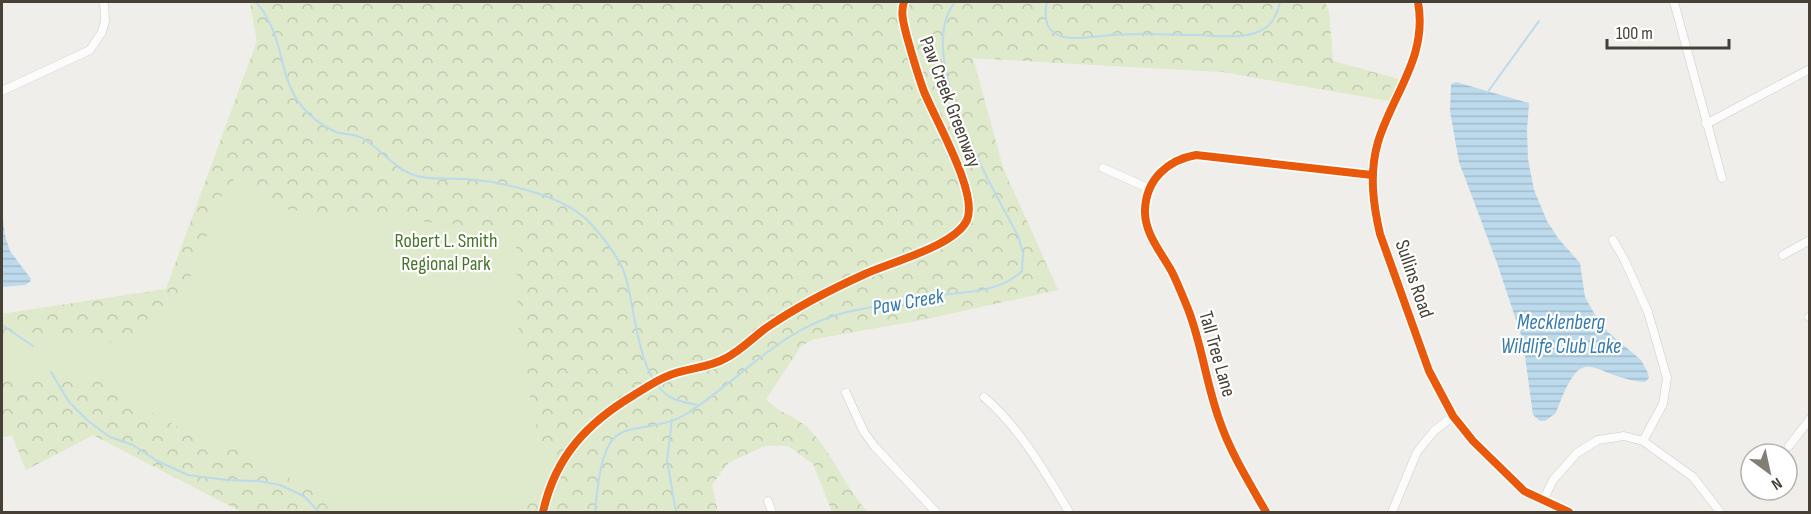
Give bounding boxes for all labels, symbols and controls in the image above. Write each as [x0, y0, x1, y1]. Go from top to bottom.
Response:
scale bar [1607, 12, 1728, 50]
text: 100 m [1616, 23, 1653, 44]
street label: Paw Creek Greenway [914, 33, 986, 171]
park label: Robert L. Smith Regional Park [394, 229, 498, 276]
street label: Sullins Road [1390, 237, 1438, 321]
water label: Paw Creek [870, 283, 947, 321]
street label: Tall Tree Lane [1193, 308, 1241, 400]
water label: Mecklenberg Wildlife Club Lake [1501, 310, 1621, 359]
north arrow [1739, 442, 1799, 502]
text: N [1768, 473, 1785, 494]

